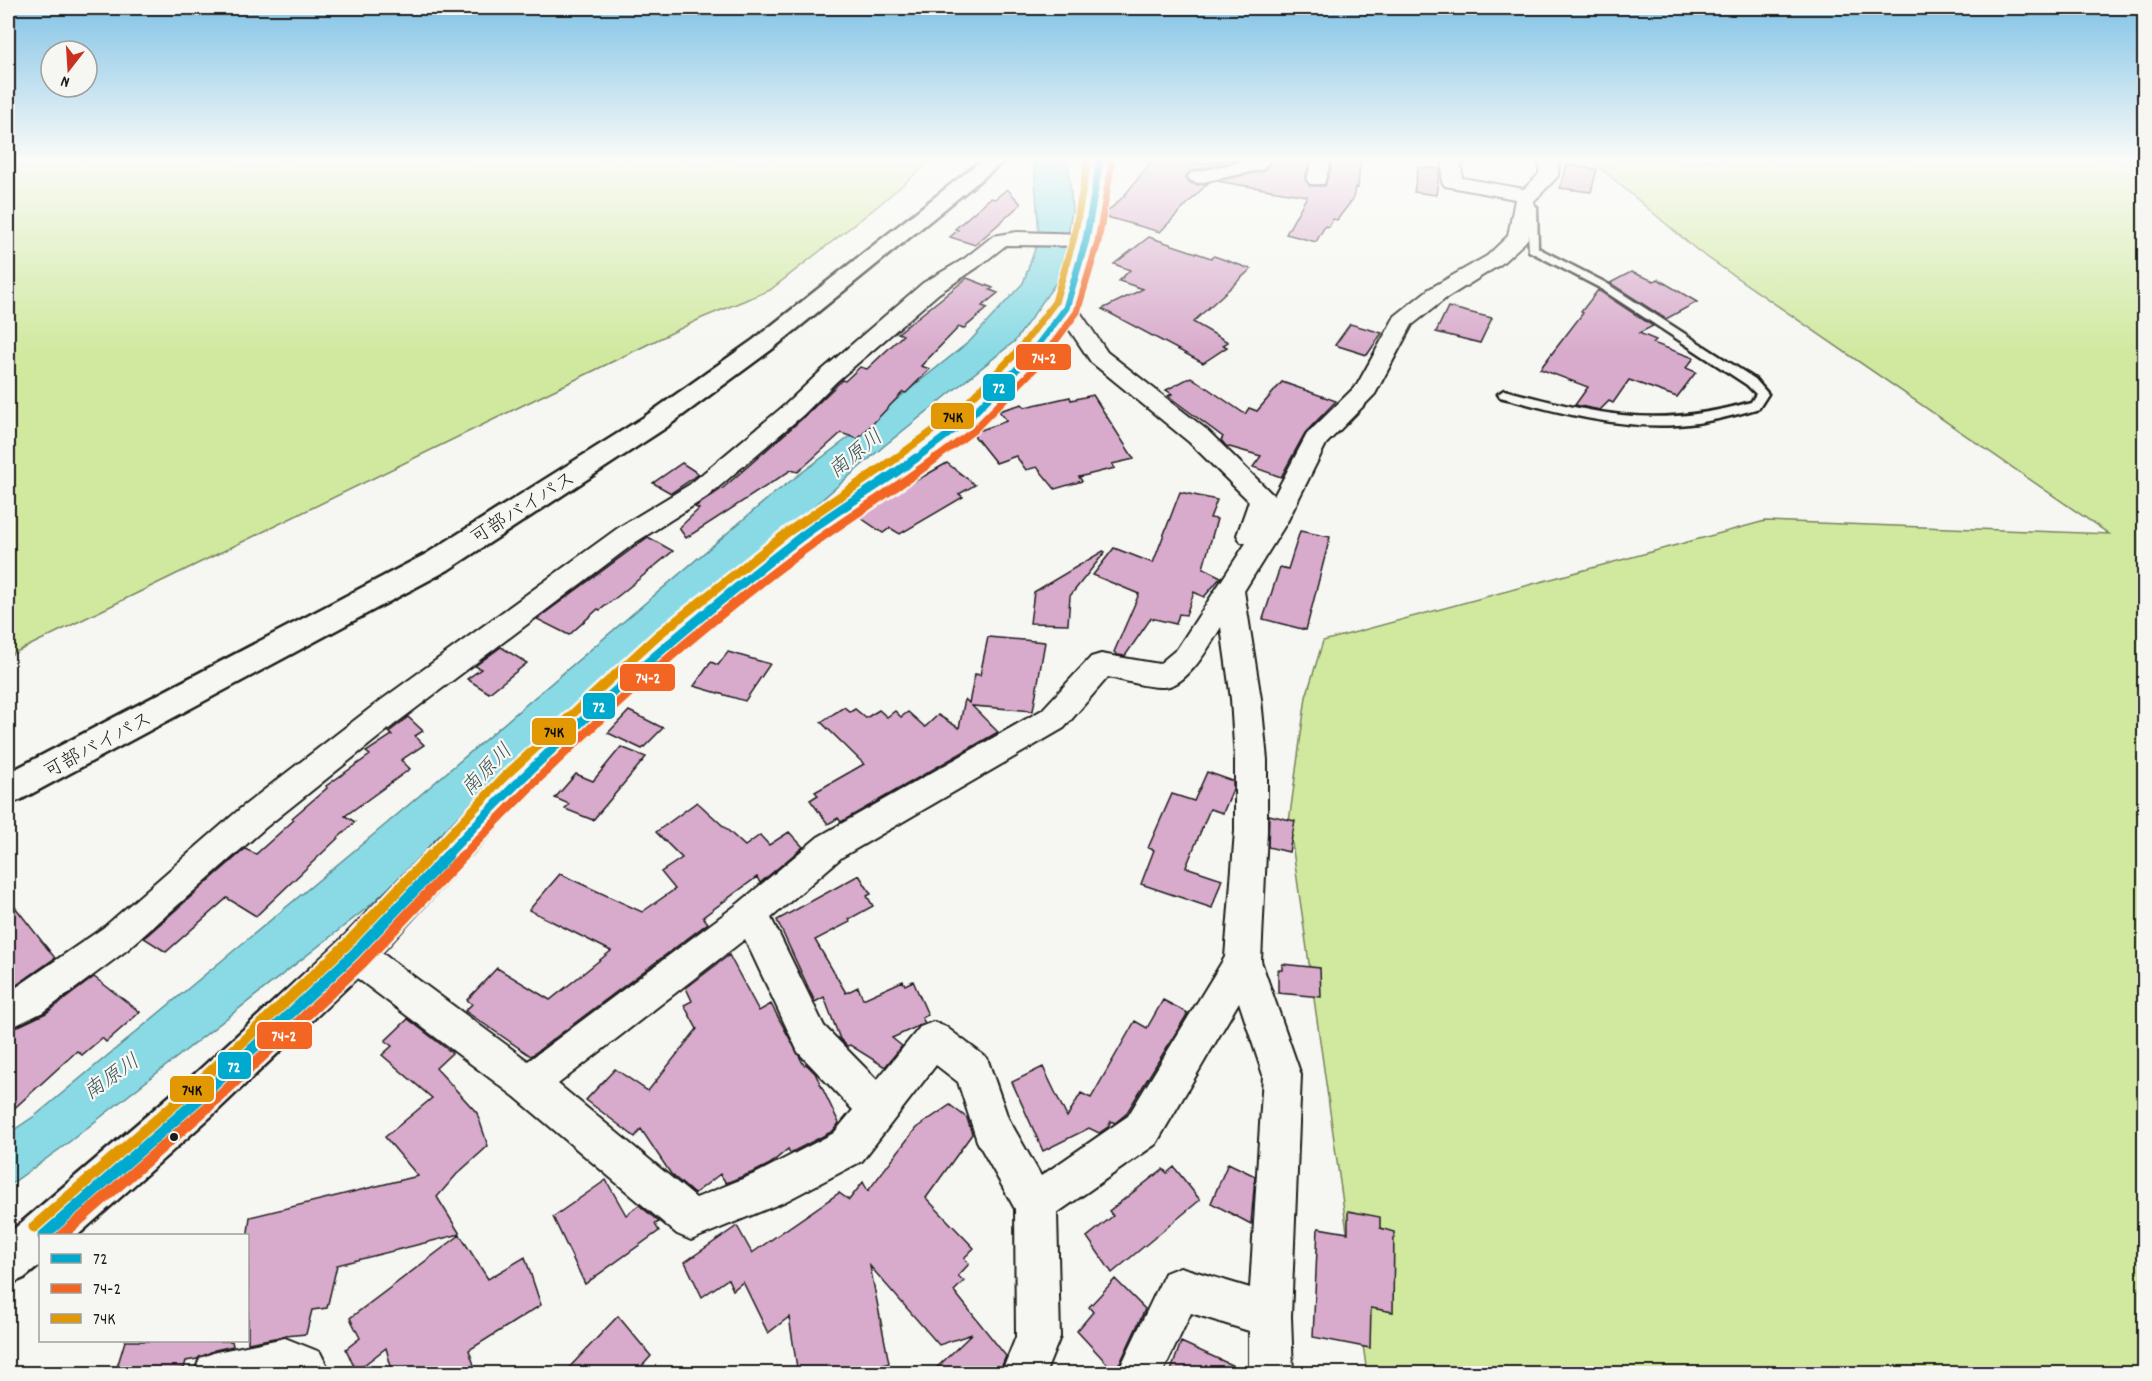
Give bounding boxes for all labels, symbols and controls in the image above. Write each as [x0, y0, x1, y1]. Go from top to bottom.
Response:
north arrow [39, 39, 99, 99]
text: N [58, 69, 72, 93]
line badge: 74-2 [1015, 343, 1072, 371]
text: 74-2 [1031, 348, 1057, 371]
line badge: 72 [982, 373, 1016, 402]
text: 72 [992, 378, 1006, 401]
line badge: 74K [930, 402, 975, 430]
text: 74K [943, 407, 964, 430]
water label: 南原川 [823, 424, 891, 487]
street label: 可部バイパス [465, 466, 582, 553]
line badge: 74-2 [619, 663, 676, 692]
text: 74-2 [635, 668, 661, 691]
line badge: 72 [582, 692, 616, 720]
text: 72 [592, 697, 606, 720]
street label: 可部バイパス [39, 706, 158, 787]
line badge: 74K [531, 717, 577, 746]
text: 74K [544, 722, 565, 745]
water label: 南原川 [455, 738, 521, 804]
line badge: 74-2 [256, 1021, 313, 1050]
text: 74-2 [271, 1026, 297, 1049]
water label: 南原川 [78, 1048, 147, 1109]
line badge: 72 [217, 1051, 252, 1080]
text: 72 [227, 1057, 241, 1080]
line badge: 74K [169, 1075, 215, 1103]
text: 74K [182, 1080, 203, 1103]
unlabelled marker [168, 1131, 180, 1143]
legend [39, 1234, 249, 1342]
text: 72 [93, 1248, 108, 1273]
text: 74-2 [93, 1278, 121, 1303]
text: 74K [93, 1308, 116, 1333]

